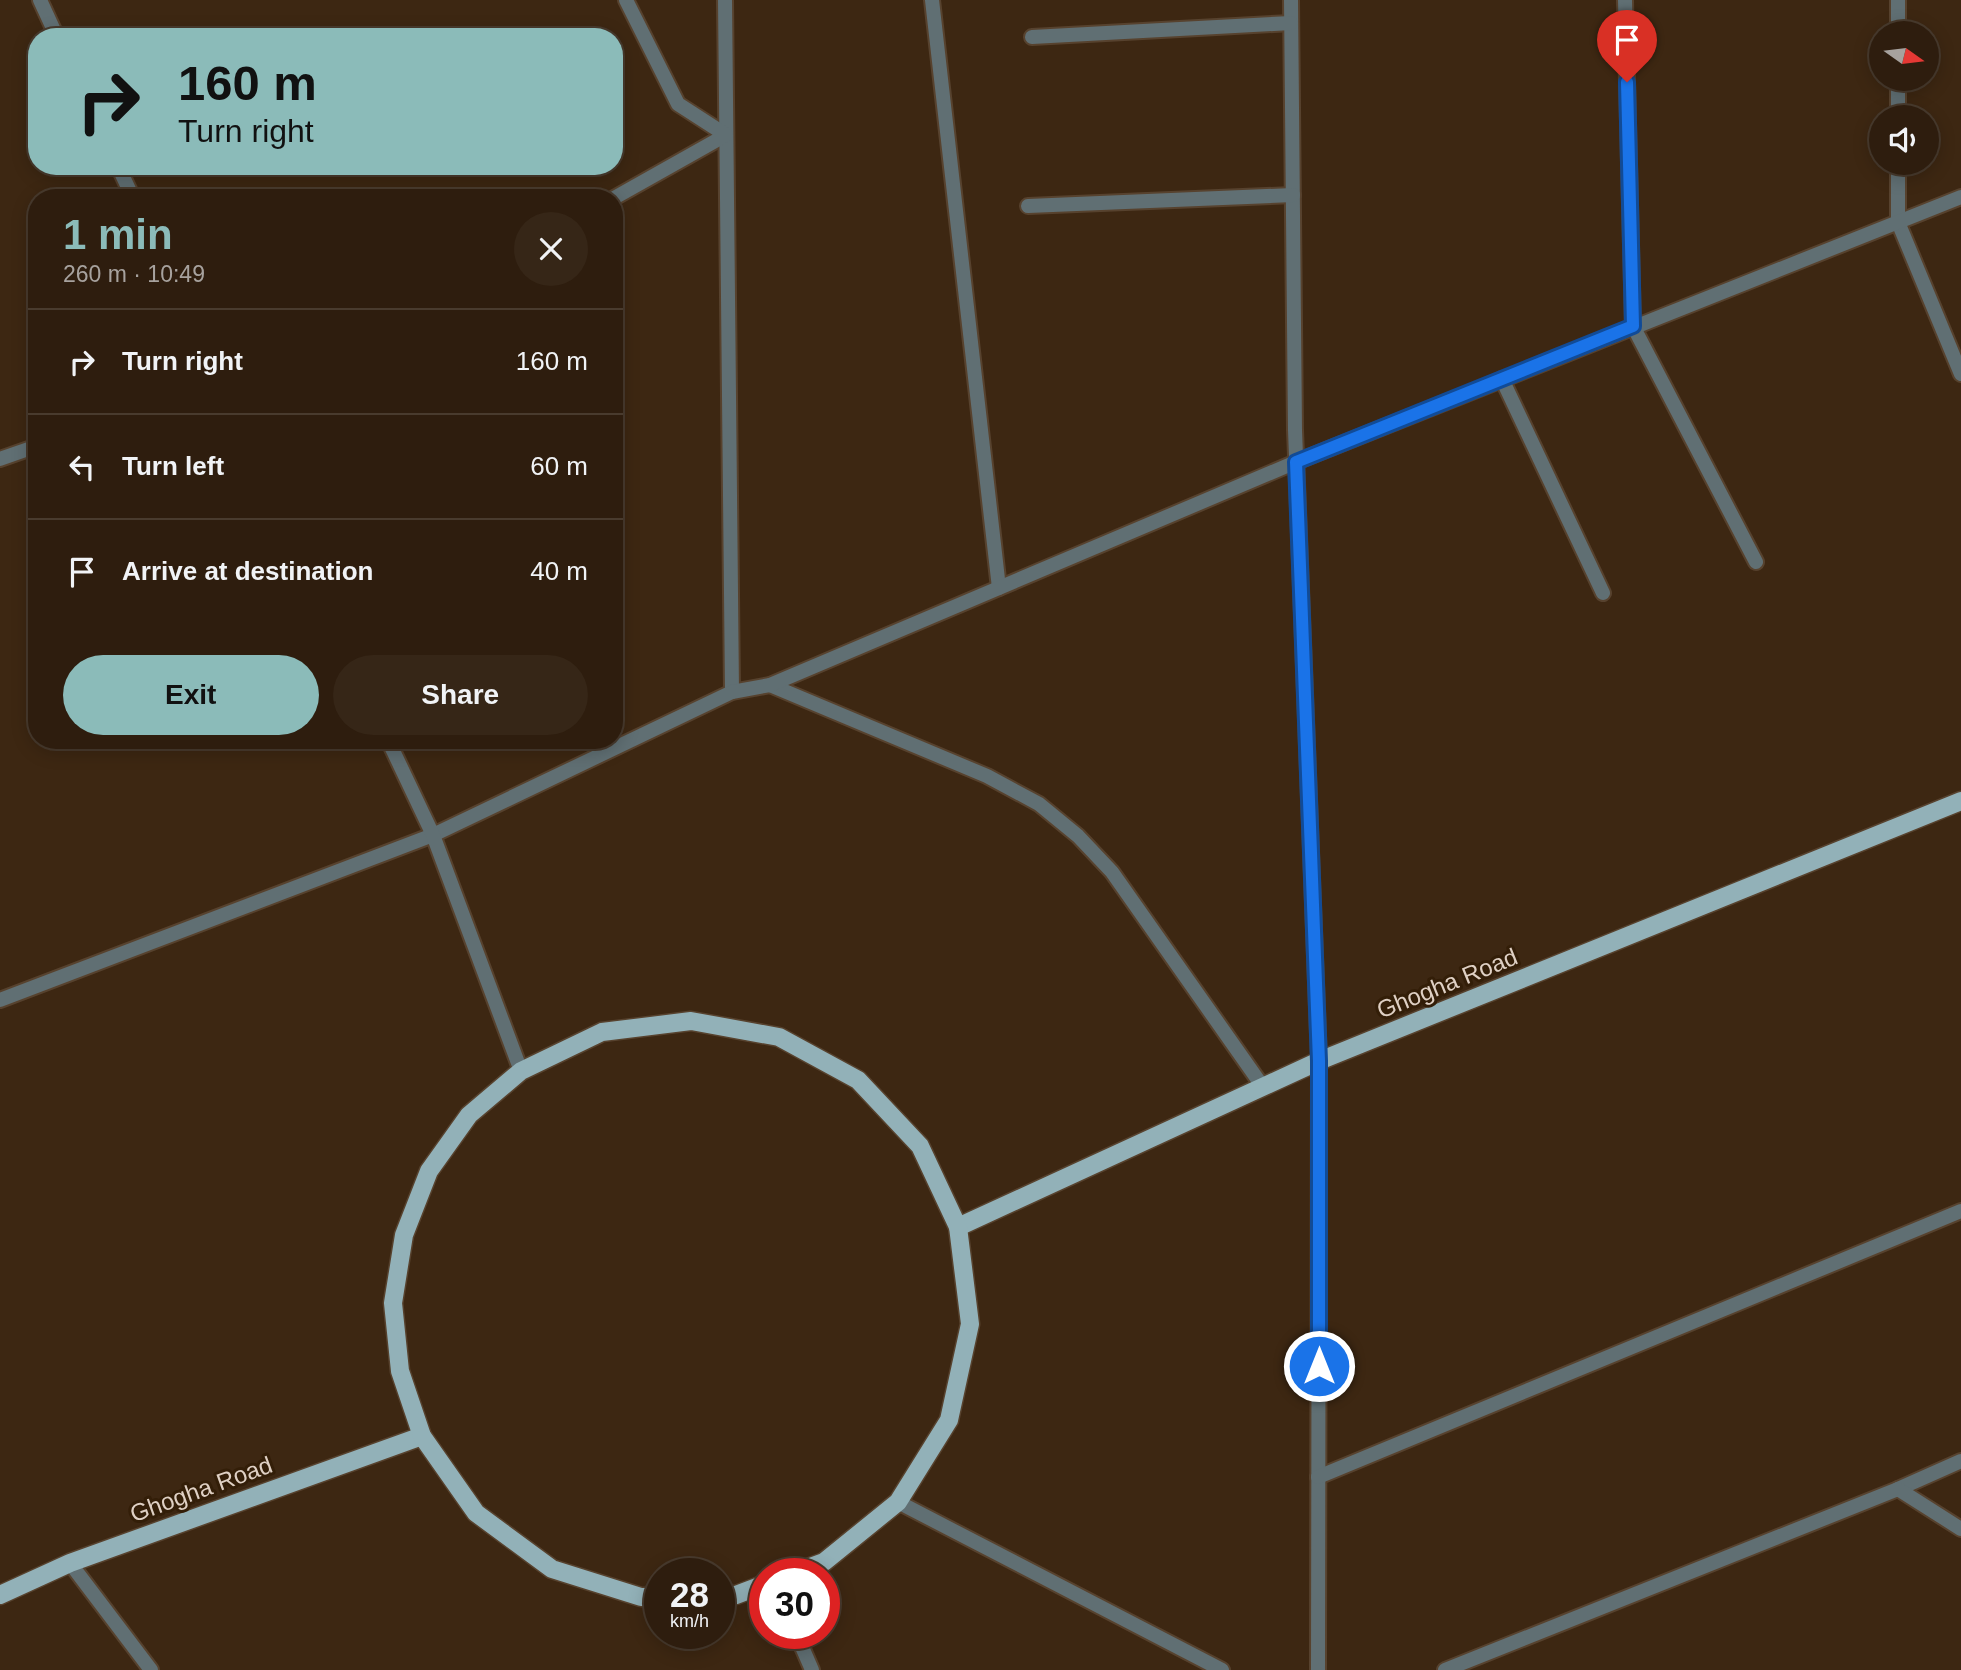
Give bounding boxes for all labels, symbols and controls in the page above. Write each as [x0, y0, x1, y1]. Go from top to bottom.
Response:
pin [1597, 10, 1657, 82]
icon: arrive [1608, 21, 1646, 59]
north arrow [1869, 21, 1939, 91]
map controls [1869, 21, 1939, 175]
icon: right [63, 56, 154, 147]
text: 160 m [178, 56, 317, 110]
button: sound [1869, 105, 1939, 175]
text: Turn right [178, 113, 314, 149]
text: 1 min [63, 211, 173, 258]
button: close [514, 212, 588, 286]
text: 260 m · 10:49 [63, 261, 205, 287]
icon: right [63, 343, 101, 381]
text: Turn right [122, 346, 243, 376]
text: 160 m [516, 346, 588, 376]
icon: left [63, 448, 101, 486]
text: Turn left [122, 451, 224, 481]
text: 60 m [530, 451, 588, 481]
icon: arrive [63, 553, 101, 591]
text: Arrive at destination [122, 556, 373, 586]
text: 40 m [530, 556, 588, 586]
button: Exit [63, 655, 319, 735]
button: Share [333, 655, 588, 735]
street label: Ghogha Road [1373, 942, 1521, 1024]
position arrow [1282, 1329, 1356, 1403]
street label: Ghogha Road [126, 1451, 276, 1527]
speed limit sign: 30 [749, 1558, 840, 1649]
text: 28 [670, 1575, 709, 1614]
text: km/h [670, 1611, 709, 1631]

